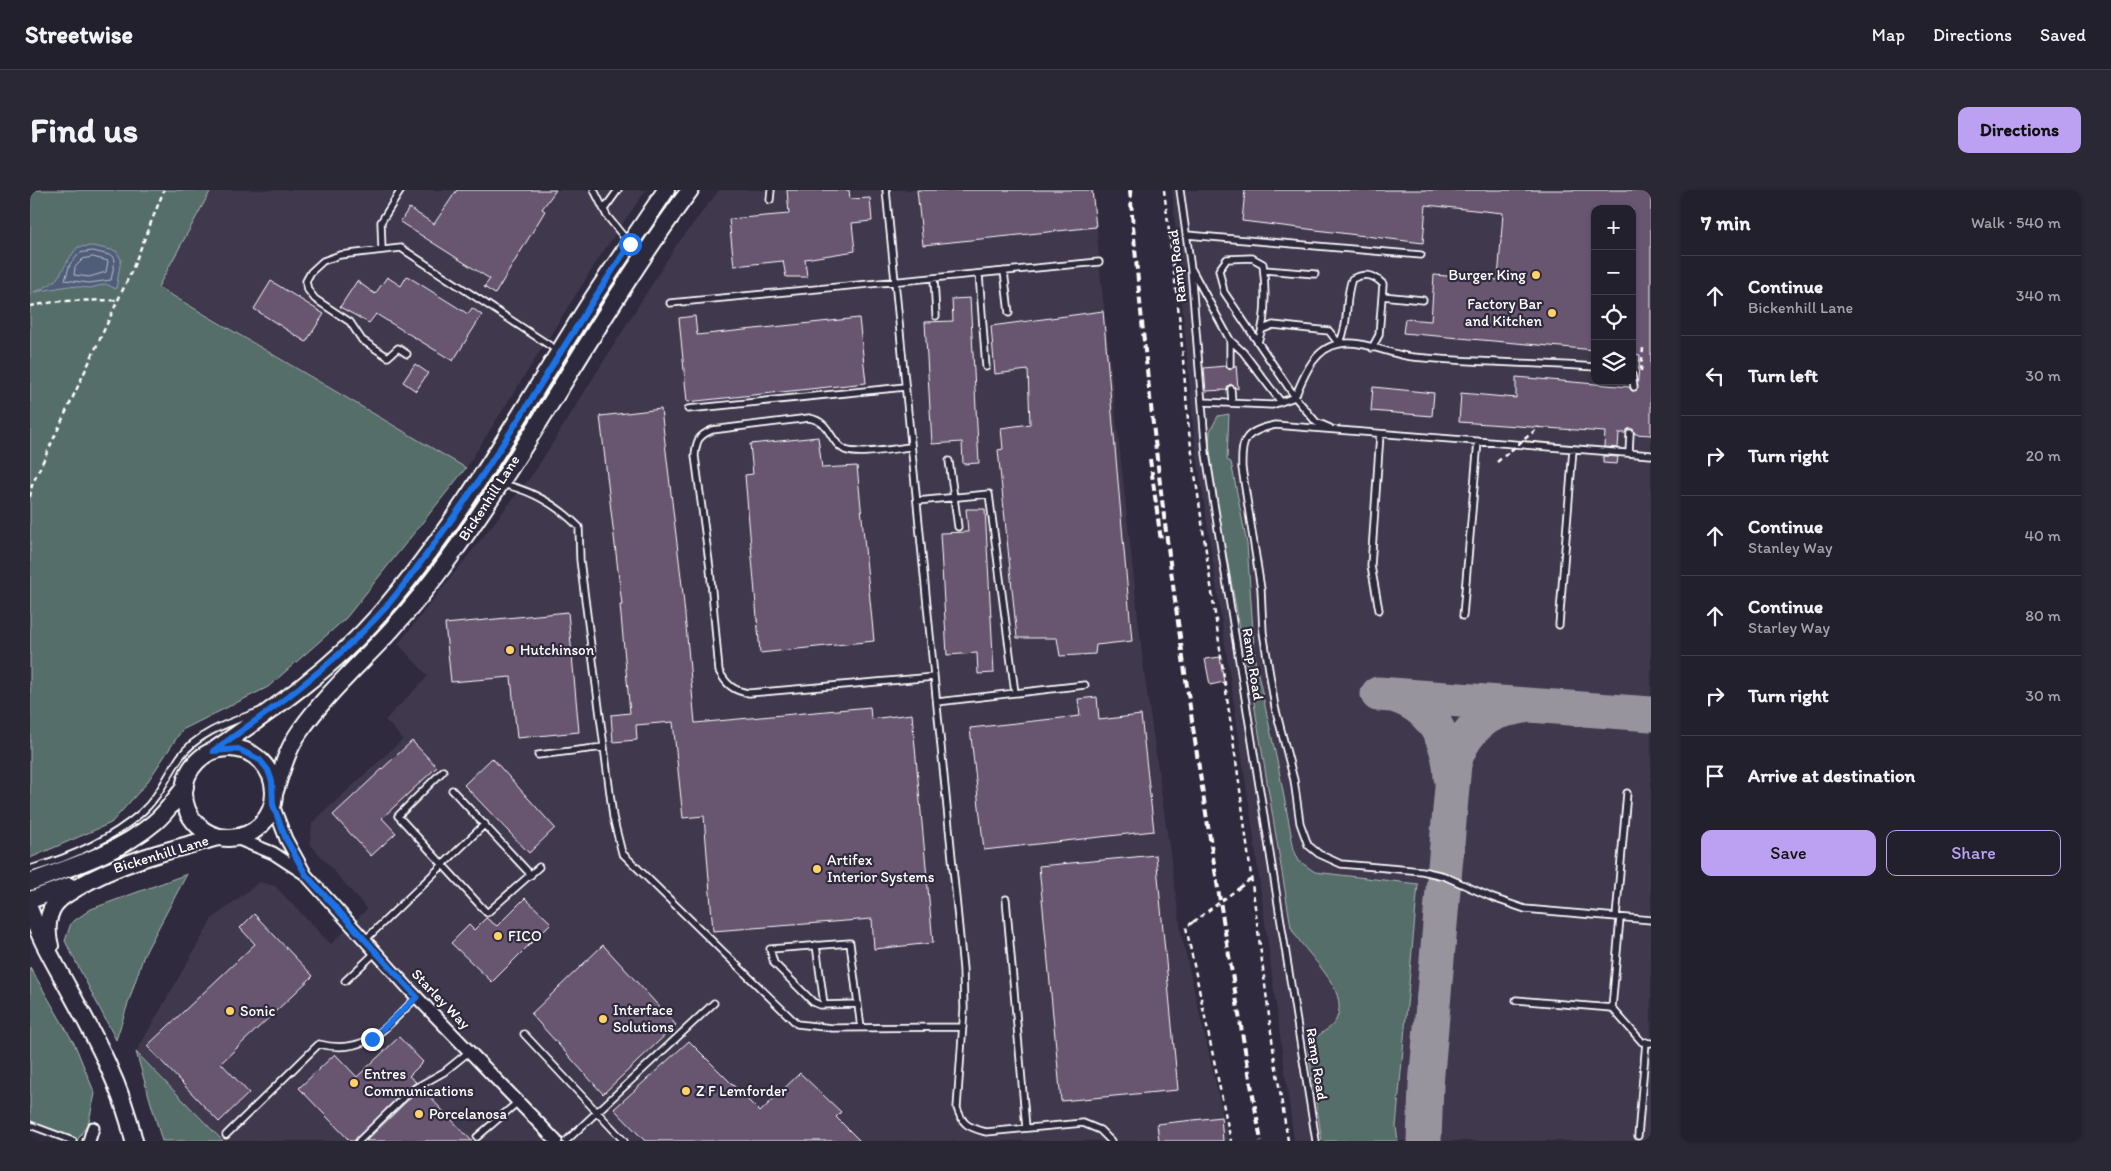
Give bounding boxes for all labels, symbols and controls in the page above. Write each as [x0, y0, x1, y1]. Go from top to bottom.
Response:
text: Streetwise [25, 20, 133, 49]
text: Map [1872, 24, 1905, 46]
text: Directions [1933, 24, 2012, 46]
text: Saved [2040, 24, 2086, 46]
button: Directions [1958, 107, 2081, 153]
text: Find us [30, 109, 138, 151]
map controls [1591, 205, 1636, 385]
button: + [1591, 205, 1636, 250]
text: 7 min [1701, 210, 1750, 235]
text: Walk · 540 m [1971, 213, 2061, 232]
street label: Ramp Road [1164, 229, 1190, 303]
route start [619, 233, 642, 256]
button: − [1591, 250, 1636, 295]
place label: Burger King [1448, 266, 1526, 284]
marker: Burger King [1530, 269, 1542, 281]
text: Continue [1748, 275, 1823, 298]
icon: ahead [1701, 282, 1729, 310]
text: 340 m [2016, 286, 2061, 305]
place label: Factory Bar and Kitchen [1465, 295, 1542, 330]
button: locate [1591, 295, 1636, 340]
text: Bickenhill Lane [1748, 298, 1853, 317]
marker: Factory Bar and Kitchen [1546, 307, 1558, 319]
button: layers [1591, 340, 1636, 385]
icon: left [1701, 362, 1729, 390]
text: Turn left [1748, 364, 1818, 387]
text: 30 m [2025, 366, 2061, 385]
icon: right [1701, 442, 1729, 470]
text: Turn right [1748, 444, 1829, 467]
text: 20 m [2026, 446, 2061, 465]
street label: Bickenhill Lane [455, 452, 523, 544]
text: Continue [1748, 515, 1823, 538]
icon: ahead [1701, 522, 1729, 550]
text: 40 m [2024, 526, 2061, 545]
text: Stanley Way [1748, 538, 1833, 557]
text: Continue [1748, 595, 1823, 618]
icon: ahead [1701, 602, 1729, 630]
text: 80 m [2025, 606, 2061, 625]
text: Starley Way [1748, 618, 1830, 637]
street label: Ramp Road [1238, 626, 1268, 702]
place label: Hutchinson [520, 641, 595, 659]
marker: Hutchinson [504, 644, 516, 656]
icon: right [1701, 682, 1729, 710]
text: Turn right [1748, 684, 1829, 707]
text: 30 m [2025, 686, 2061, 705]
icon: arrive [1701, 762, 1729, 790]
text: Arrive at destination [1748, 764, 1915, 787]
button: Save [1701, 830, 1876, 876]
button: Share [1886, 830, 2061, 876]
street label: Bickenhill Lane [111, 831, 211, 877]
place label: Artifex Interior Systems [827, 851, 935, 886]
marker: Artifex Interior Systems [811, 863, 823, 875]
place label: FICO [508, 927, 542, 945]
marker: FICO [492, 930, 504, 942]
street label: Starley Way [408, 965, 474, 1033]
place label: Interface Solutions [613, 1001, 674, 1036]
place label: Sonic [240, 1002, 275, 1020]
marker: Sonic [224, 1005, 236, 1017]
marker: Interface Solutions [597, 1013, 609, 1025]
street label: Ramp Road [1302, 1026, 1332, 1102]
route end [361, 1028, 384, 1051]
place label: Entres Communications [364, 1065, 474, 1100]
marker: Entres Communications [348, 1077, 360, 1089]
place label: Z F Lemforder [696, 1082, 787, 1100]
marker: Z F Lemforder [680, 1085, 692, 1097]
place label: Porcelanosa [429, 1105, 507, 1123]
marker: Porcelanosa [413, 1108, 425, 1120]

